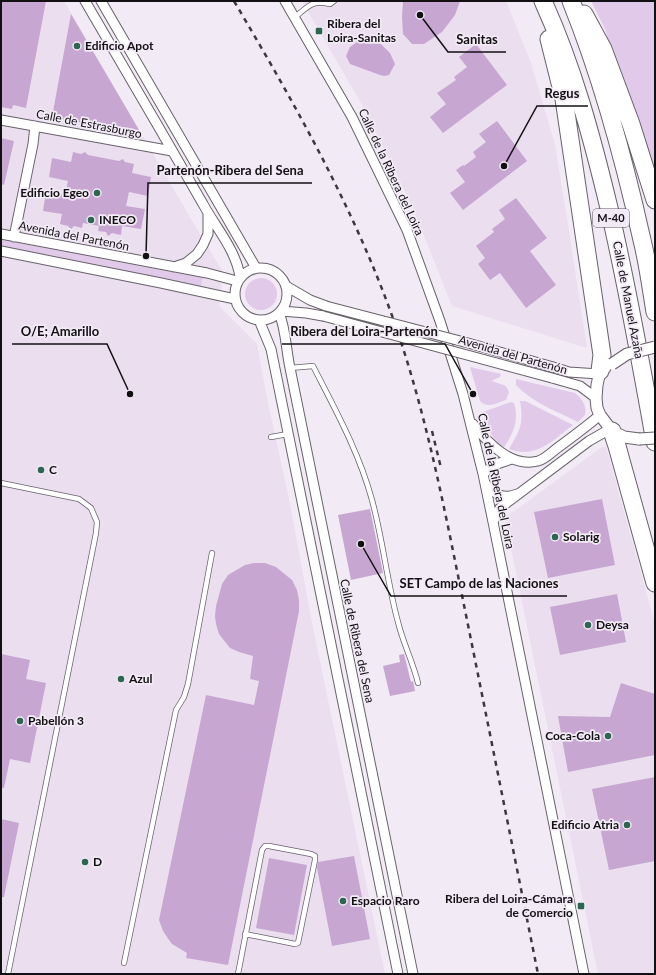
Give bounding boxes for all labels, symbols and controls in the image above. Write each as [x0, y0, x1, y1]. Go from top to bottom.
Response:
place label: Ribera del Loira-Sanitas [327, 16, 396, 45]
marker: Ribera del Loira-Sanitas [314, 26, 324, 36]
callout: Sanitas [448, 27, 506, 52]
text: Sanitas [456, 31, 498, 47]
place label: Edificio Apot [85, 38, 154, 53]
marker: Edificio Apot [72, 41, 82, 51]
callout: Regus [537, 81, 588, 106]
text: Regus [545, 85, 580, 101]
street label: Calle de Estrasburgo [35, 106, 143, 141]
street label: Calle de la Ribera del Loira [355, 106, 427, 238]
callout: Partenón-Ribera del Sena [148, 158, 312, 183]
text: Partenón-Ribera del Sena [156, 162, 304, 178]
place label: Edificio Egeo [20, 185, 89, 200]
marker: Edificio Egeo [92, 188, 102, 198]
road number: M-40 [593, 209, 629, 227]
place label: INECO [99, 212, 136, 227]
marker: INECO [86, 215, 96, 225]
street label: Avenida del Partenón [17, 217, 131, 254]
street label: Calle de Manuel Azaña [610, 240, 647, 360]
callout: O/E; Amarillo [12, 319, 107, 344]
callout: Ribera del Loira-Partenón [282, 319, 445, 344]
text: O/E; Amarillo [21, 323, 100, 339]
text: Ribera del Loira-Partenón [290, 323, 438, 339]
street label: Avenida del Partenón [457, 332, 569, 377]
street label: Calle de la Ribera del Loira [475, 412, 518, 550]
place label: C [49, 462, 57, 477]
marker: C [36, 465, 46, 475]
place label: Solarig [563, 529, 600, 544]
marker: Solarig [550, 532, 560, 542]
callout: SET Campo de las Naciones [391, 571, 567, 596]
text: SET Campo de las Naciones [400, 575, 559, 591]
street label: Calle de Ribera del Sena [337, 578, 378, 704]
place label: Deysa [596, 617, 629, 632]
marker: Deysa [583, 620, 593, 630]
place label: Azul [128, 671, 153, 686]
marker: Azul [116, 674, 126, 684]
place label: Pabellón 3 [28, 713, 84, 728]
marker: Pabellón 3 [15, 716, 25, 726]
place label: Coca-Cola [545, 728, 600, 743]
marker: Coca-Cola [603, 731, 613, 741]
place label: Edificio Atria [551, 817, 619, 832]
marker: Edificio Atria [622, 820, 632, 830]
place label: D [93, 854, 102, 869]
marker: D [80, 857, 90, 867]
place label: Ribera del Loira-Cámara de Comercio [445, 891, 573, 920]
place label: Espacio Raro [351, 893, 420, 908]
marker: Espacio Raro [338, 896, 348, 906]
marker: Ribera del Loira-Cámara de Comercio [576, 901, 586, 911]

